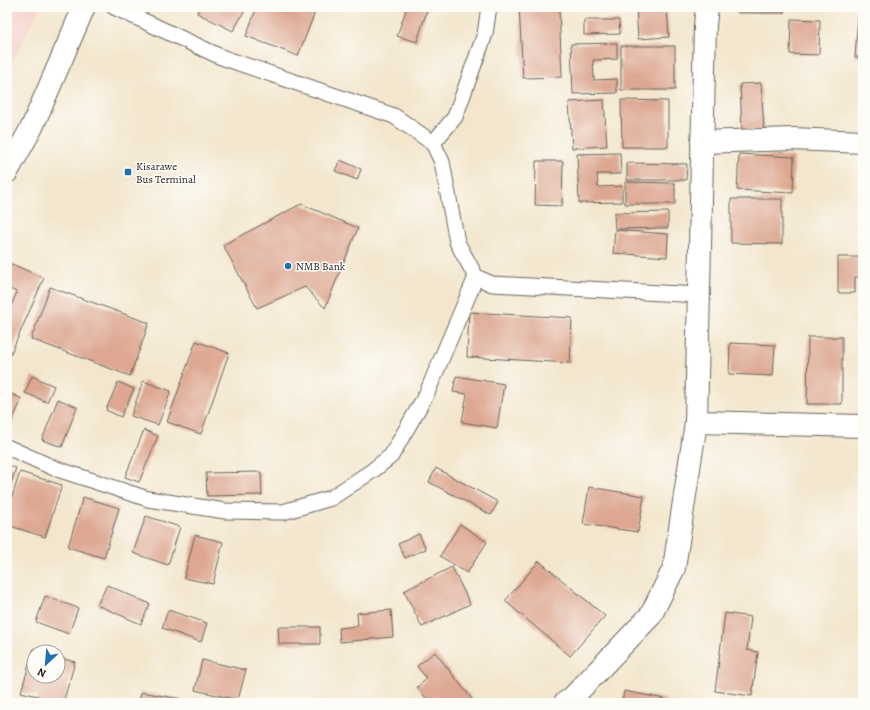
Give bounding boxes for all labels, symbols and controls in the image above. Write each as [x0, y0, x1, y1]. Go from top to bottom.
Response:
place label: Kisarawe Bus Terminal [136, 159, 196, 187]
marker: Kisarawe Bus Terminal [123, 167, 133, 177]
place label: NMB Bank [296, 259, 346, 274]
marker: NMB Bank [283, 261, 293, 271]
north arrow [26, 644, 66, 684]
text: N [35, 664, 49, 681]

